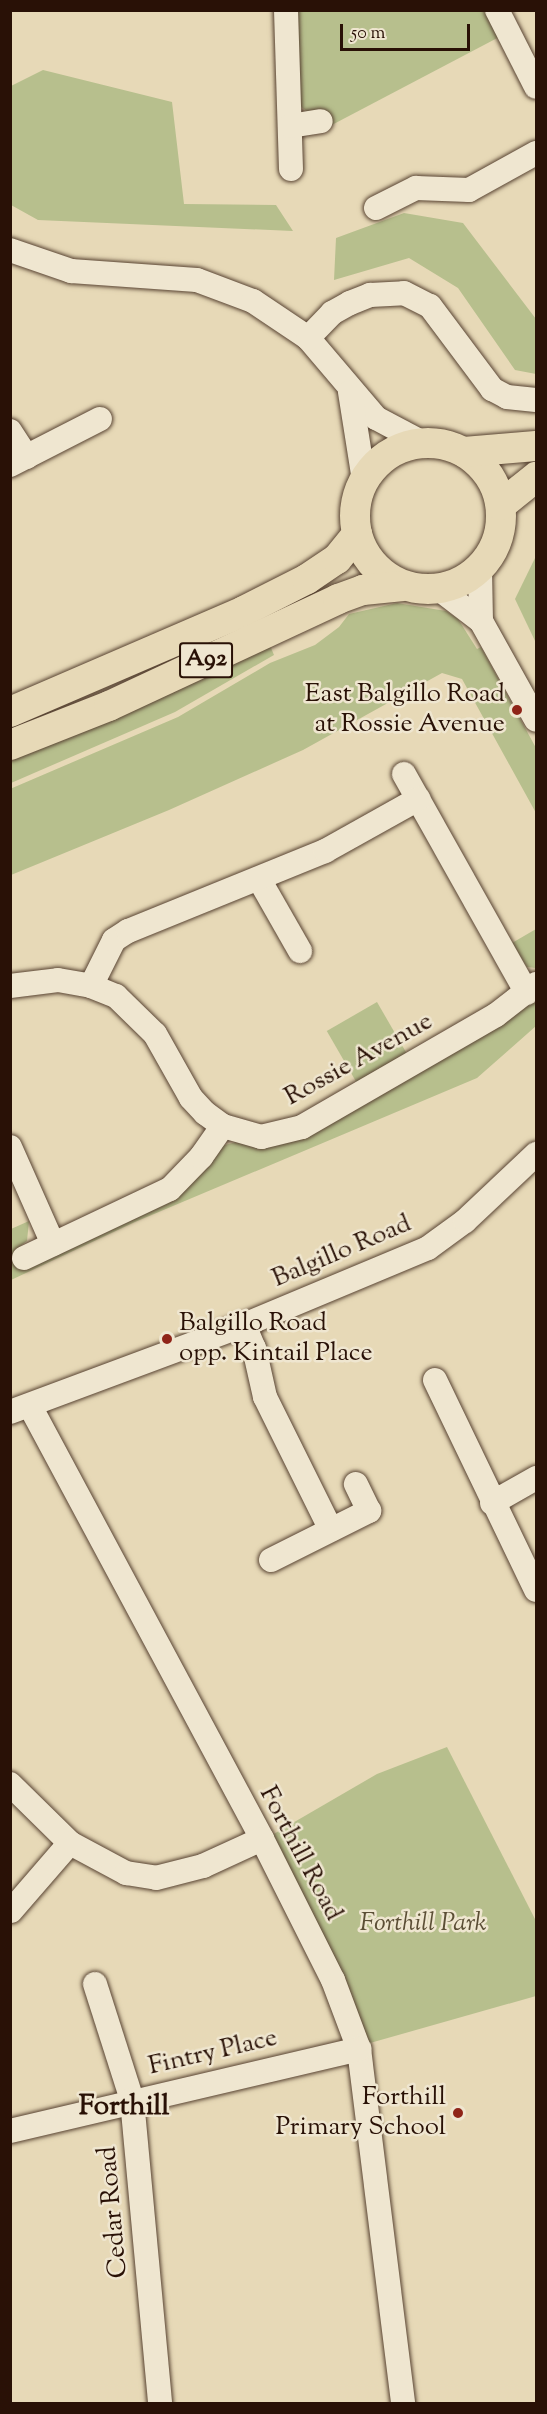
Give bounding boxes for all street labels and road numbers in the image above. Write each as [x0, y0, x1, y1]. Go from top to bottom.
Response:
road number: A92 [179, 639, 233, 681]
street label: Rossie Avenue [280, 1007, 438, 1113]
street label: Balgillo Road [268, 1209, 416, 1295]
street label: Forthill Road [251, 1781, 349, 1927]
street label: Fintry Place [146, 2023, 280, 2083]
street label: Cedar Road [93, 2145, 135, 2279]

